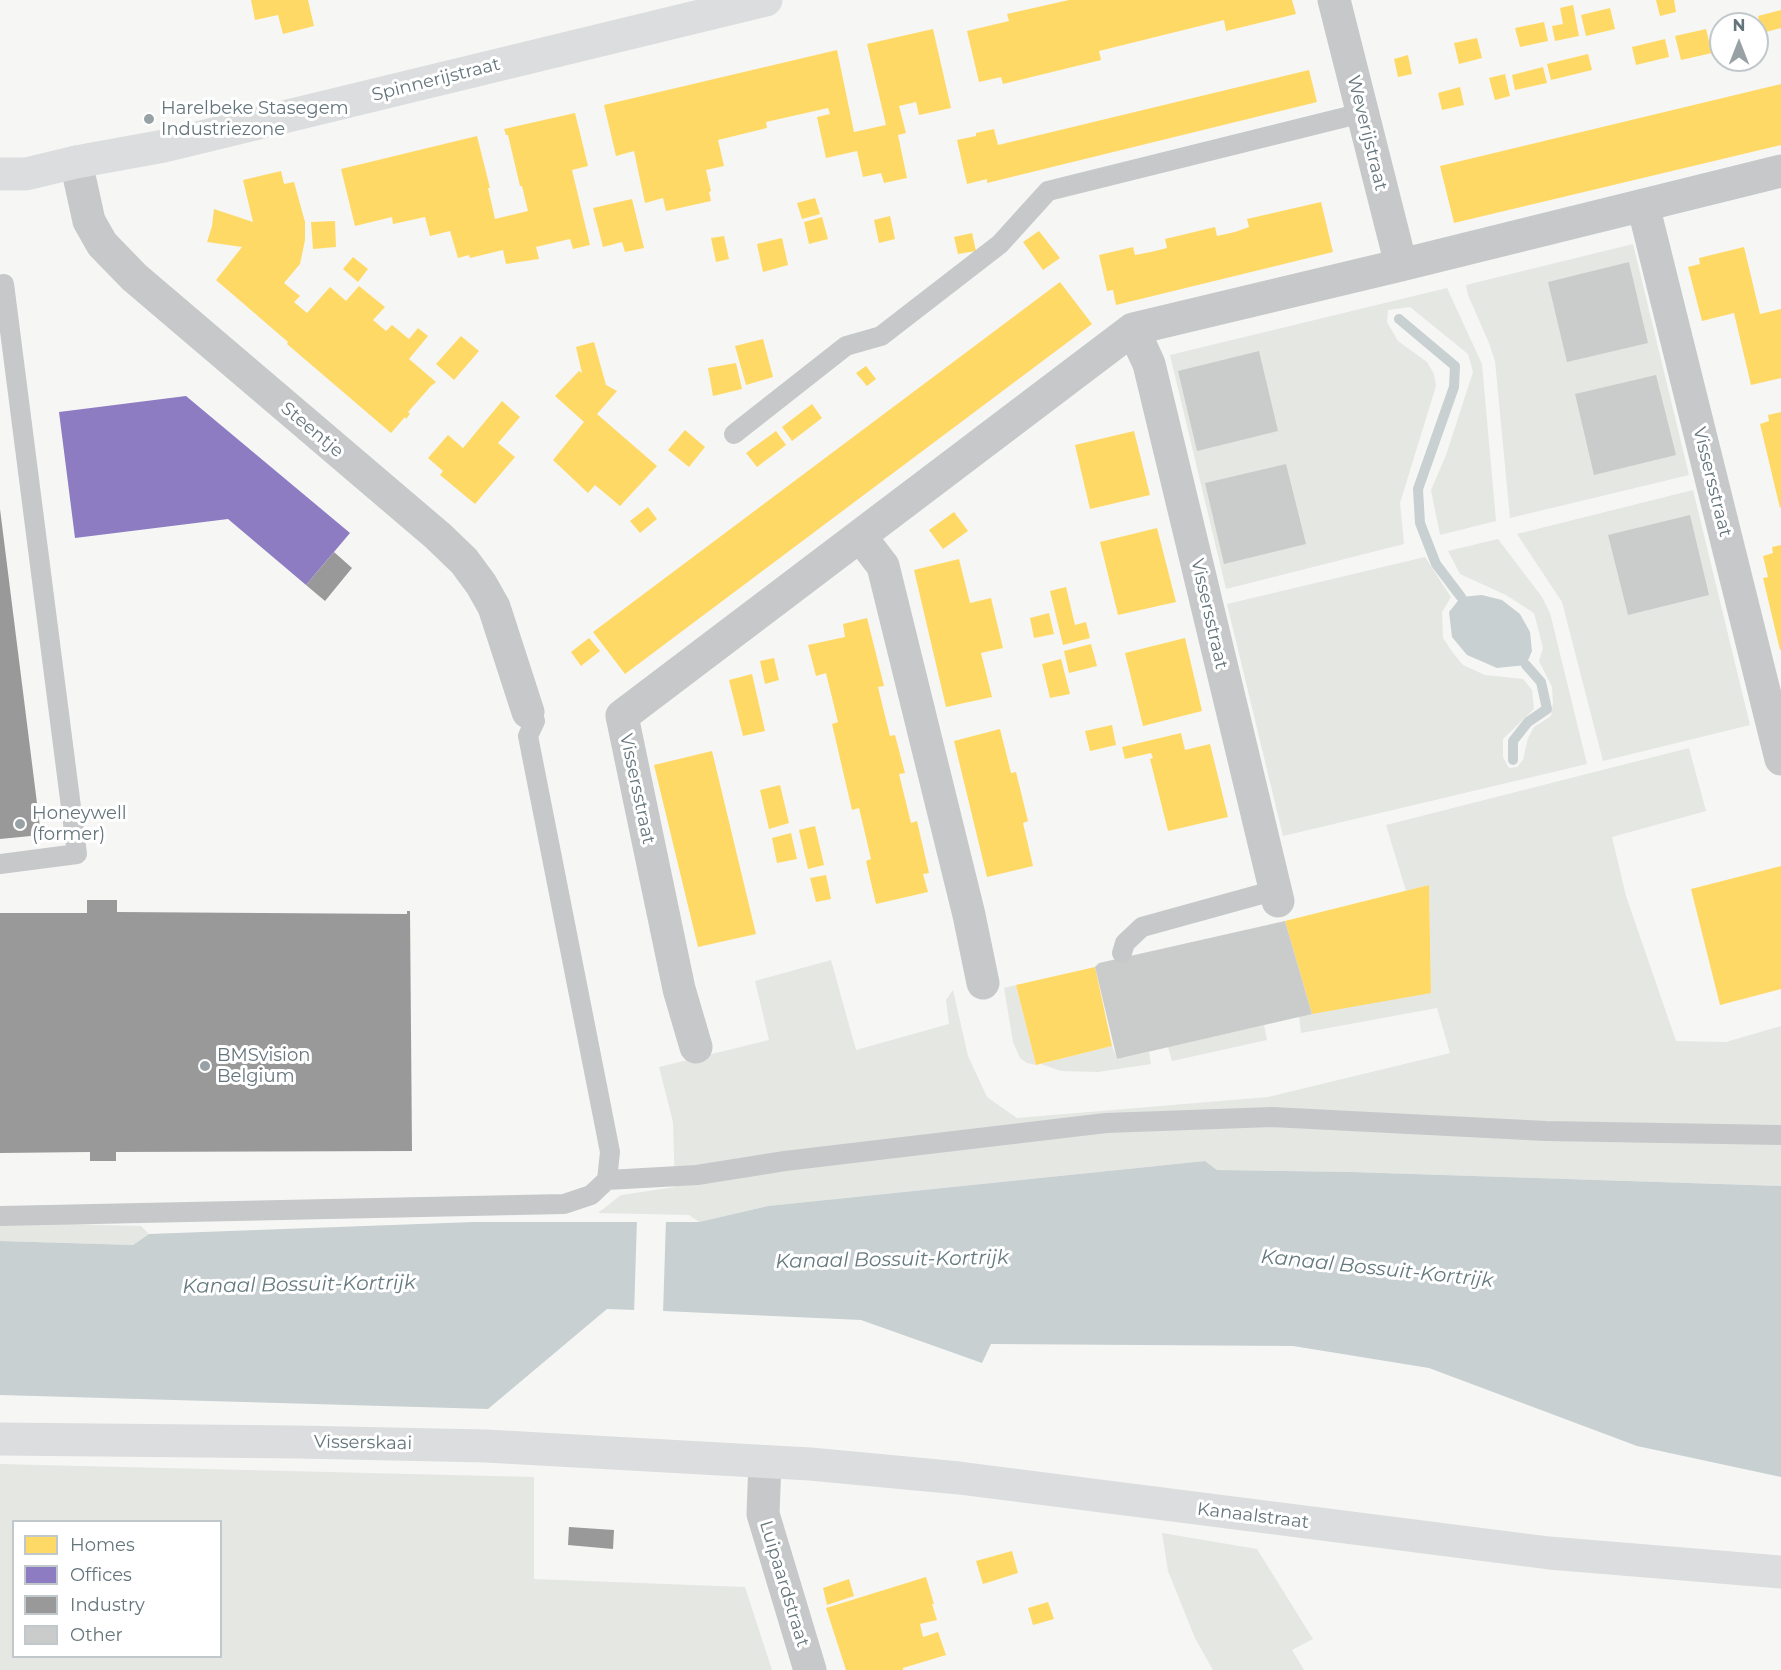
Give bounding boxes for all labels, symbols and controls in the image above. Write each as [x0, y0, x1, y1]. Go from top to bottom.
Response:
north arrow [1709, 12, 1769, 72]
text: N [1733, 16, 1745, 35]
street label: Spinnerijstraat [370, 54, 502, 106]
street label: Weverijstraat [1342, 73, 1392, 193]
place label: Harelbeke Stasegem Industriezone [161, 98, 349, 140]
marker: Harelbeke Stasegem Industriezone [142, 112, 156, 126]
street label: Steentje [276, 398, 348, 462]
street label: Vissersstraat [1688, 425, 1736, 539]
street label: Vissersstraat [1186, 557, 1232, 671]
street label: Vissersstraat [615, 732, 659, 846]
place label: Honeywell (former) [32, 803, 127, 846]
marker: Honeywell (former) [13, 817, 27, 831]
place label: BMSvision Belgium [217, 1045, 310, 1088]
marker: BMSvision Belgium [198, 1059, 212, 1073]
water label: Kanaal Bossuit-Kortrijk [1260, 1245, 1494, 1293]
water label: Kanaal Bossuit-Kortrijk [775, 1246, 1009, 1274]
water label: Kanaal Bossuit-Kortrijk [182, 1271, 416, 1299]
street label: Visserskaai [314, 1431, 412, 1455]
street label: Kanaalstraat [1196, 1498, 1310, 1534]
street label: Luipaardstraat [755, 1518, 813, 1650]
legend [12, 1520, 222, 1658]
text: Homes [70, 1534, 135, 1556]
text: Offices [70, 1564, 132, 1586]
text: Industry [70, 1594, 145, 1616]
text: Other [70, 1624, 123, 1646]

